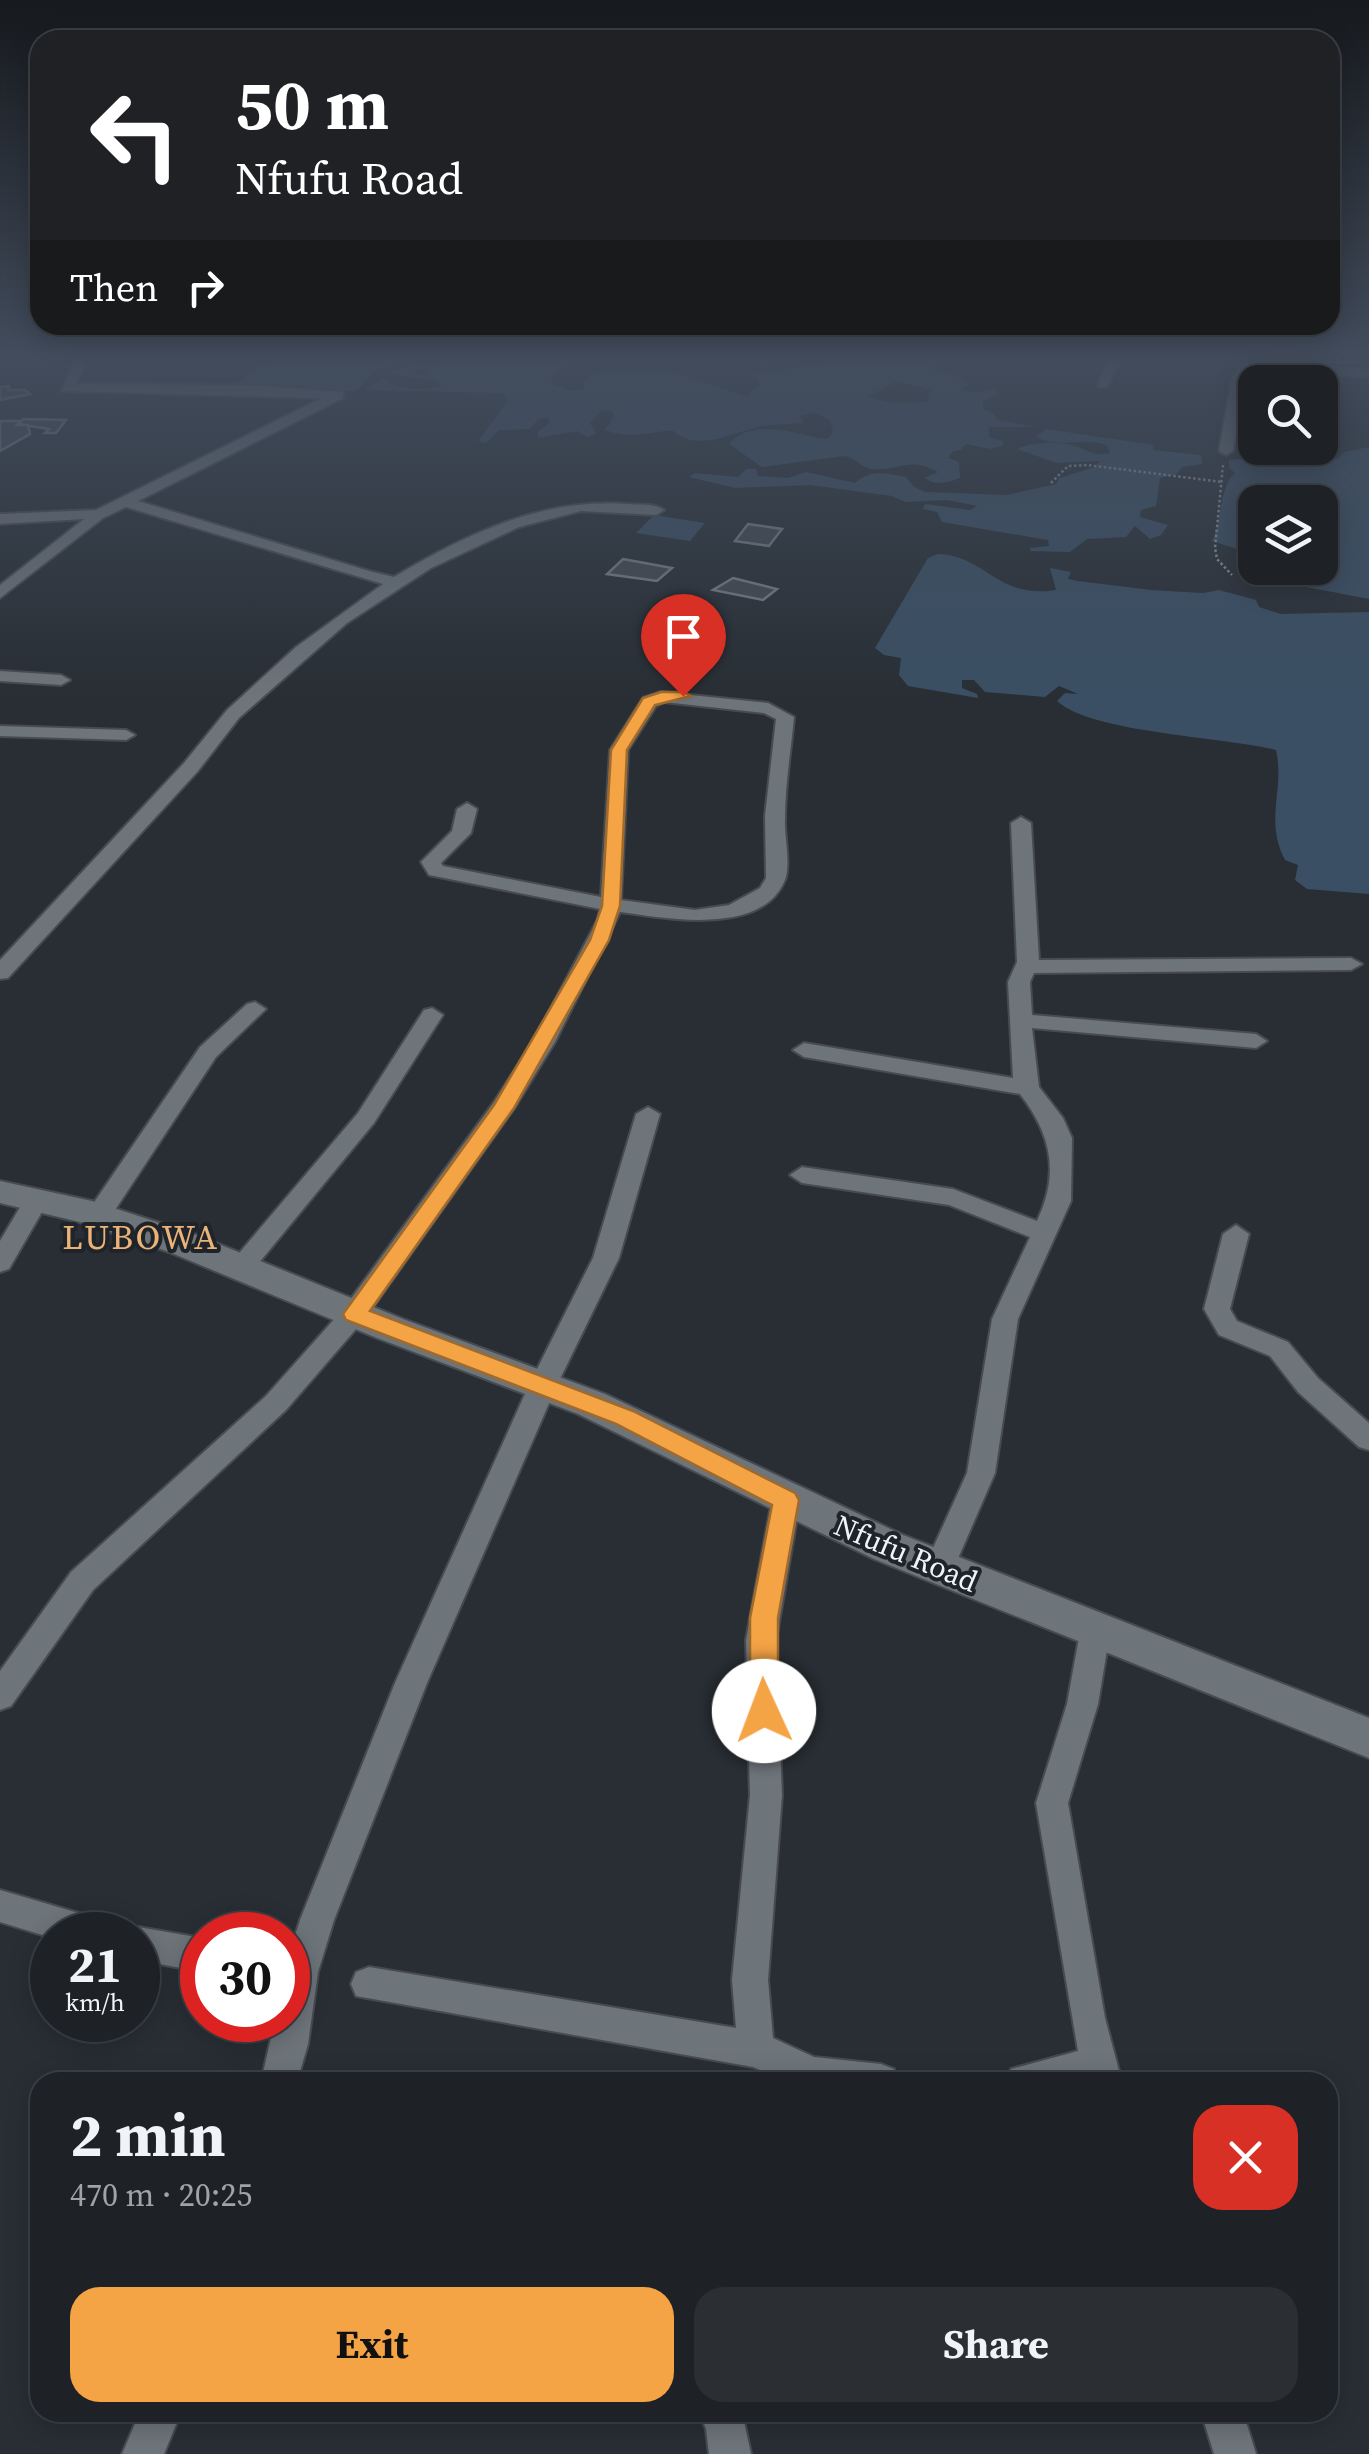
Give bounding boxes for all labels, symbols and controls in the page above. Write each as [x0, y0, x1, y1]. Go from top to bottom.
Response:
text: 50 m [235, 56, 389, 152]
icon: left [70, 70, 200, 200]
text: Nfufu Road [235, 147, 463, 209]
icon: right [178, 260, 233, 315]
text: Then [70, 262, 158, 314]
map controls [1238, 365, 1338, 585]
button: search [1238, 365, 1338, 465]
button: layers [1238, 485, 1338, 585]
pin [641, 594, 726, 697]
icon: arrive [656, 609, 711, 664]
district label: LUBOWA [62, 1213, 220, 1261]
street label: Nfufu Road [828, 1504, 984, 1602]
position arrow [712, 1659, 816, 1763]
speed limit sign: 30 [180, 1912, 310, 2042]
text: 21 [68, 1930, 122, 1999]
text: km/h [65, 1985, 125, 2019]
text: 2 min [70, 2094, 226, 2176]
button: close [1193, 2105, 1298, 2210]
text: 470 m · 20:25 [70, 2173, 252, 2217]
button: Exit [70, 2287, 674, 2402]
button: Share [694, 2287, 1298, 2402]

